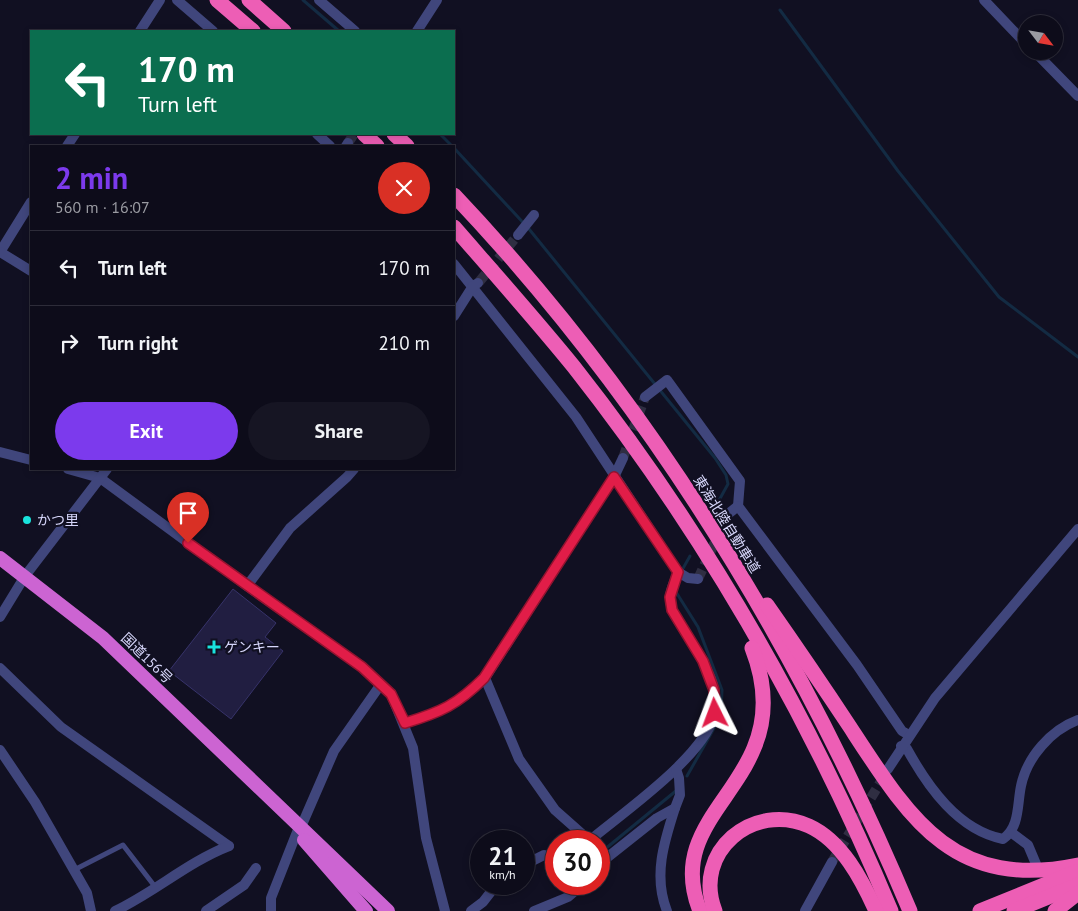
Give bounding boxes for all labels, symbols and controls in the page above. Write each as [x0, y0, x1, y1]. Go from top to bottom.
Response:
north arrow [1018, 15, 1062, 60]
map controls [1018, 15, 1063, 60]
text: 170 m [138, 46, 235, 92]
icon: left [55, 50, 120, 115]
text: Turn left [138, 90, 217, 118]
text: 2 min [55, 158, 128, 197]
button: close [378, 162, 430, 214]
text: 560 m · 16:07 [55, 197, 150, 217]
icon: left [55, 254, 83, 282]
text: Turn left [98, 256, 167, 280]
text: 170 m [378, 256, 430, 280]
icon: right [55, 329, 83, 357]
text: Turn right [98, 331, 178, 355]
text: 210 m [378, 331, 430, 355]
button: Exit [55, 402, 238, 460]
button: Share [248, 402, 430, 460]
street label: 東海北陸自動車道 [690, 472, 764, 576]
pin [167, 492, 209, 543]
icon: arrive [174, 499, 202, 527]
place label: かつ里 [37, 511, 79, 529]
marker: かつ里 [21, 514, 33, 526]
street label: 国道156号 [117, 629, 177, 687]
place label: ゲンキー [224, 638, 280, 656]
marker: ゲンキー [208, 641, 220, 653]
position arrow [688, 686, 740, 738]
speed limit sign: 30 [545, 830, 610, 895]
text: 21 [488, 840, 517, 872]
text: km/h [489, 867, 516, 882]

